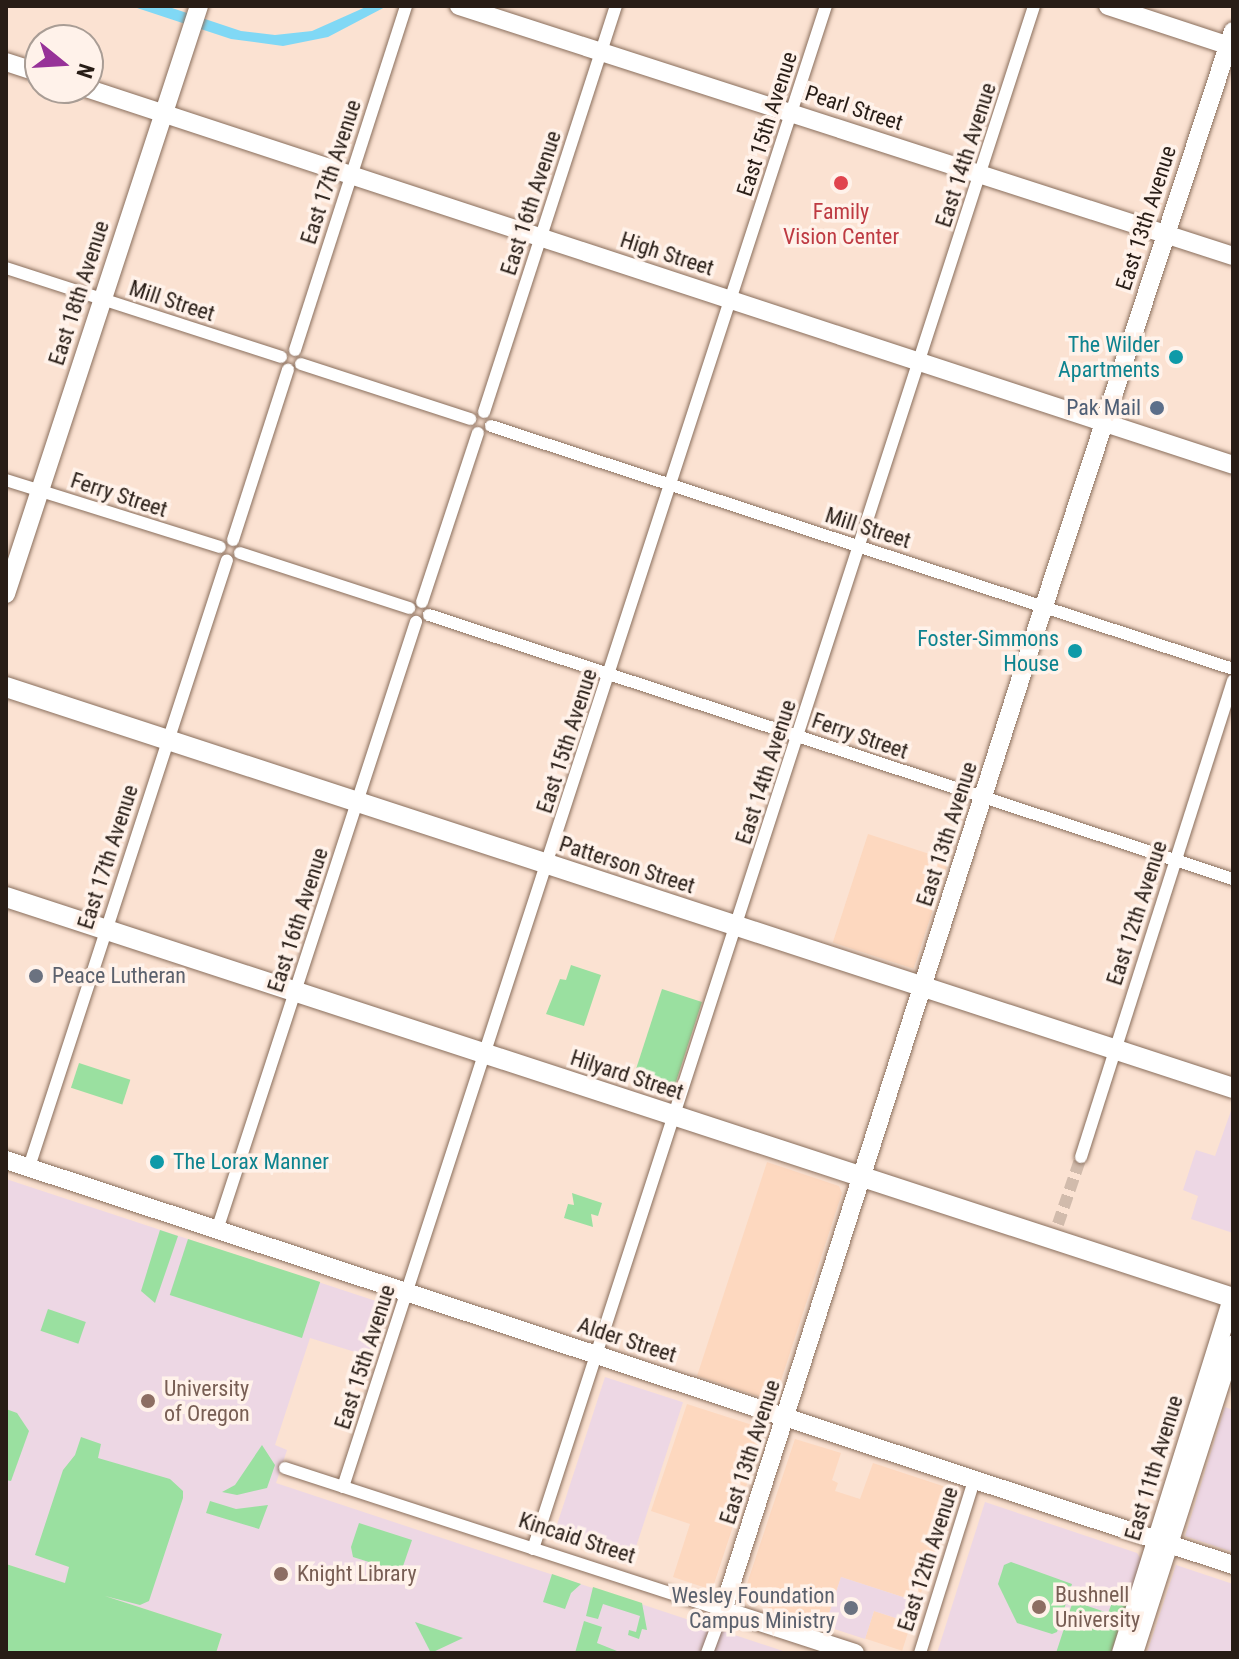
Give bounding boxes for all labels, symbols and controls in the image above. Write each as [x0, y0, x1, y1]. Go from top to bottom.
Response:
north arrow [24, 24, 104, 104]
street label: East 15th Avenue [731, 48, 803, 200]
text: N [71, 61, 99, 81]
street label: East 14th Avenue [930, 79, 1002, 231]
street label: Pearl Street [802, 80, 906, 136]
street label: East 17th Avenue [295, 96, 367, 248]
street label: East 16th Avenue [495, 127, 567, 279]
street label: East 13th Avenue [1110, 142, 1182, 294]
marker: Family Vision Center [830, 172, 852, 194]
place label: Family Vision Center [783, 198, 899, 250]
street label: East 18th Avenue [43, 217, 115, 369]
street label: High Street [617, 226, 717, 282]
street label: Mill Street [126, 275, 218, 327]
place label: The Wilder Apartments [1058, 331, 1160, 382]
marker: The Wilder Apartments [1167, 348, 1185, 366]
place label: Pak Mail [1066, 395, 1141, 421]
marker: Pak Mail [1148, 399, 1166, 417]
street label: Ferry Street [67, 467, 171, 523]
street label: Mill Street [822, 502, 914, 554]
place label: Foster-Simmons House [917, 625, 1059, 676]
marker: Foster-Simmons House [1066, 642, 1084, 660]
street label: East 15th Avenue [531, 665, 603, 817]
street label: East 14th Avenue [730, 696, 802, 848]
street label: Ferry Street [808, 707, 912, 765]
street label: East 13th Avenue [911, 758, 983, 910]
street label: East 17th Avenue [72, 781, 144, 933]
street label: Patterson Street [556, 831, 698, 899]
street label: East 12th Avenue [1101, 837, 1173, 989]
street label: East 16th Avenue [262, 844, 334, 996]
place label: Peace Lutheran [52, 963, 186, 989]
marker: Peace Lutheran [27, 967, 45, 985]
street label: Hilyard Street [567, 1044, 687, 1106]
place label: The Lorax Manner [173, 1149, 329, 1175]
marker: The Lorax Manner [148, 1153, 166, 1171]
street label: East 15th Avenue [329, 1281, 401, 1433]
street label: Alder Street [574, 1312, 680, 1368]
place label: University of Oregon [164, 1375, 250, 1426]
street label: East 13th Avenue [714, 1376, 786, 1528]
marker: University of Oregon [139, 1392, 157, 1410]
street label: East 11th Avenue [1119, 1392, 1189, 1544]
street label: East 12th Avenue [892, 1483, 964, 1635]
street label: Kincaid Street [515, 1507, 639, 1569]
place label: Knight Library [297, 1561, 417, 1587]
marker: Knight Library [272, 1565, 290, 1583]
place label: Bushnell University [1055, 1581, 1140, 1632]
place label: Wesley Foundation Campus Ministry [671, 1582, 835, 1634]
marker: Bushnell University [1030, 1598, 1048, 1616]
marker: Wesley Foundation Campus Ministry [842, 1599, 860, 1617]

